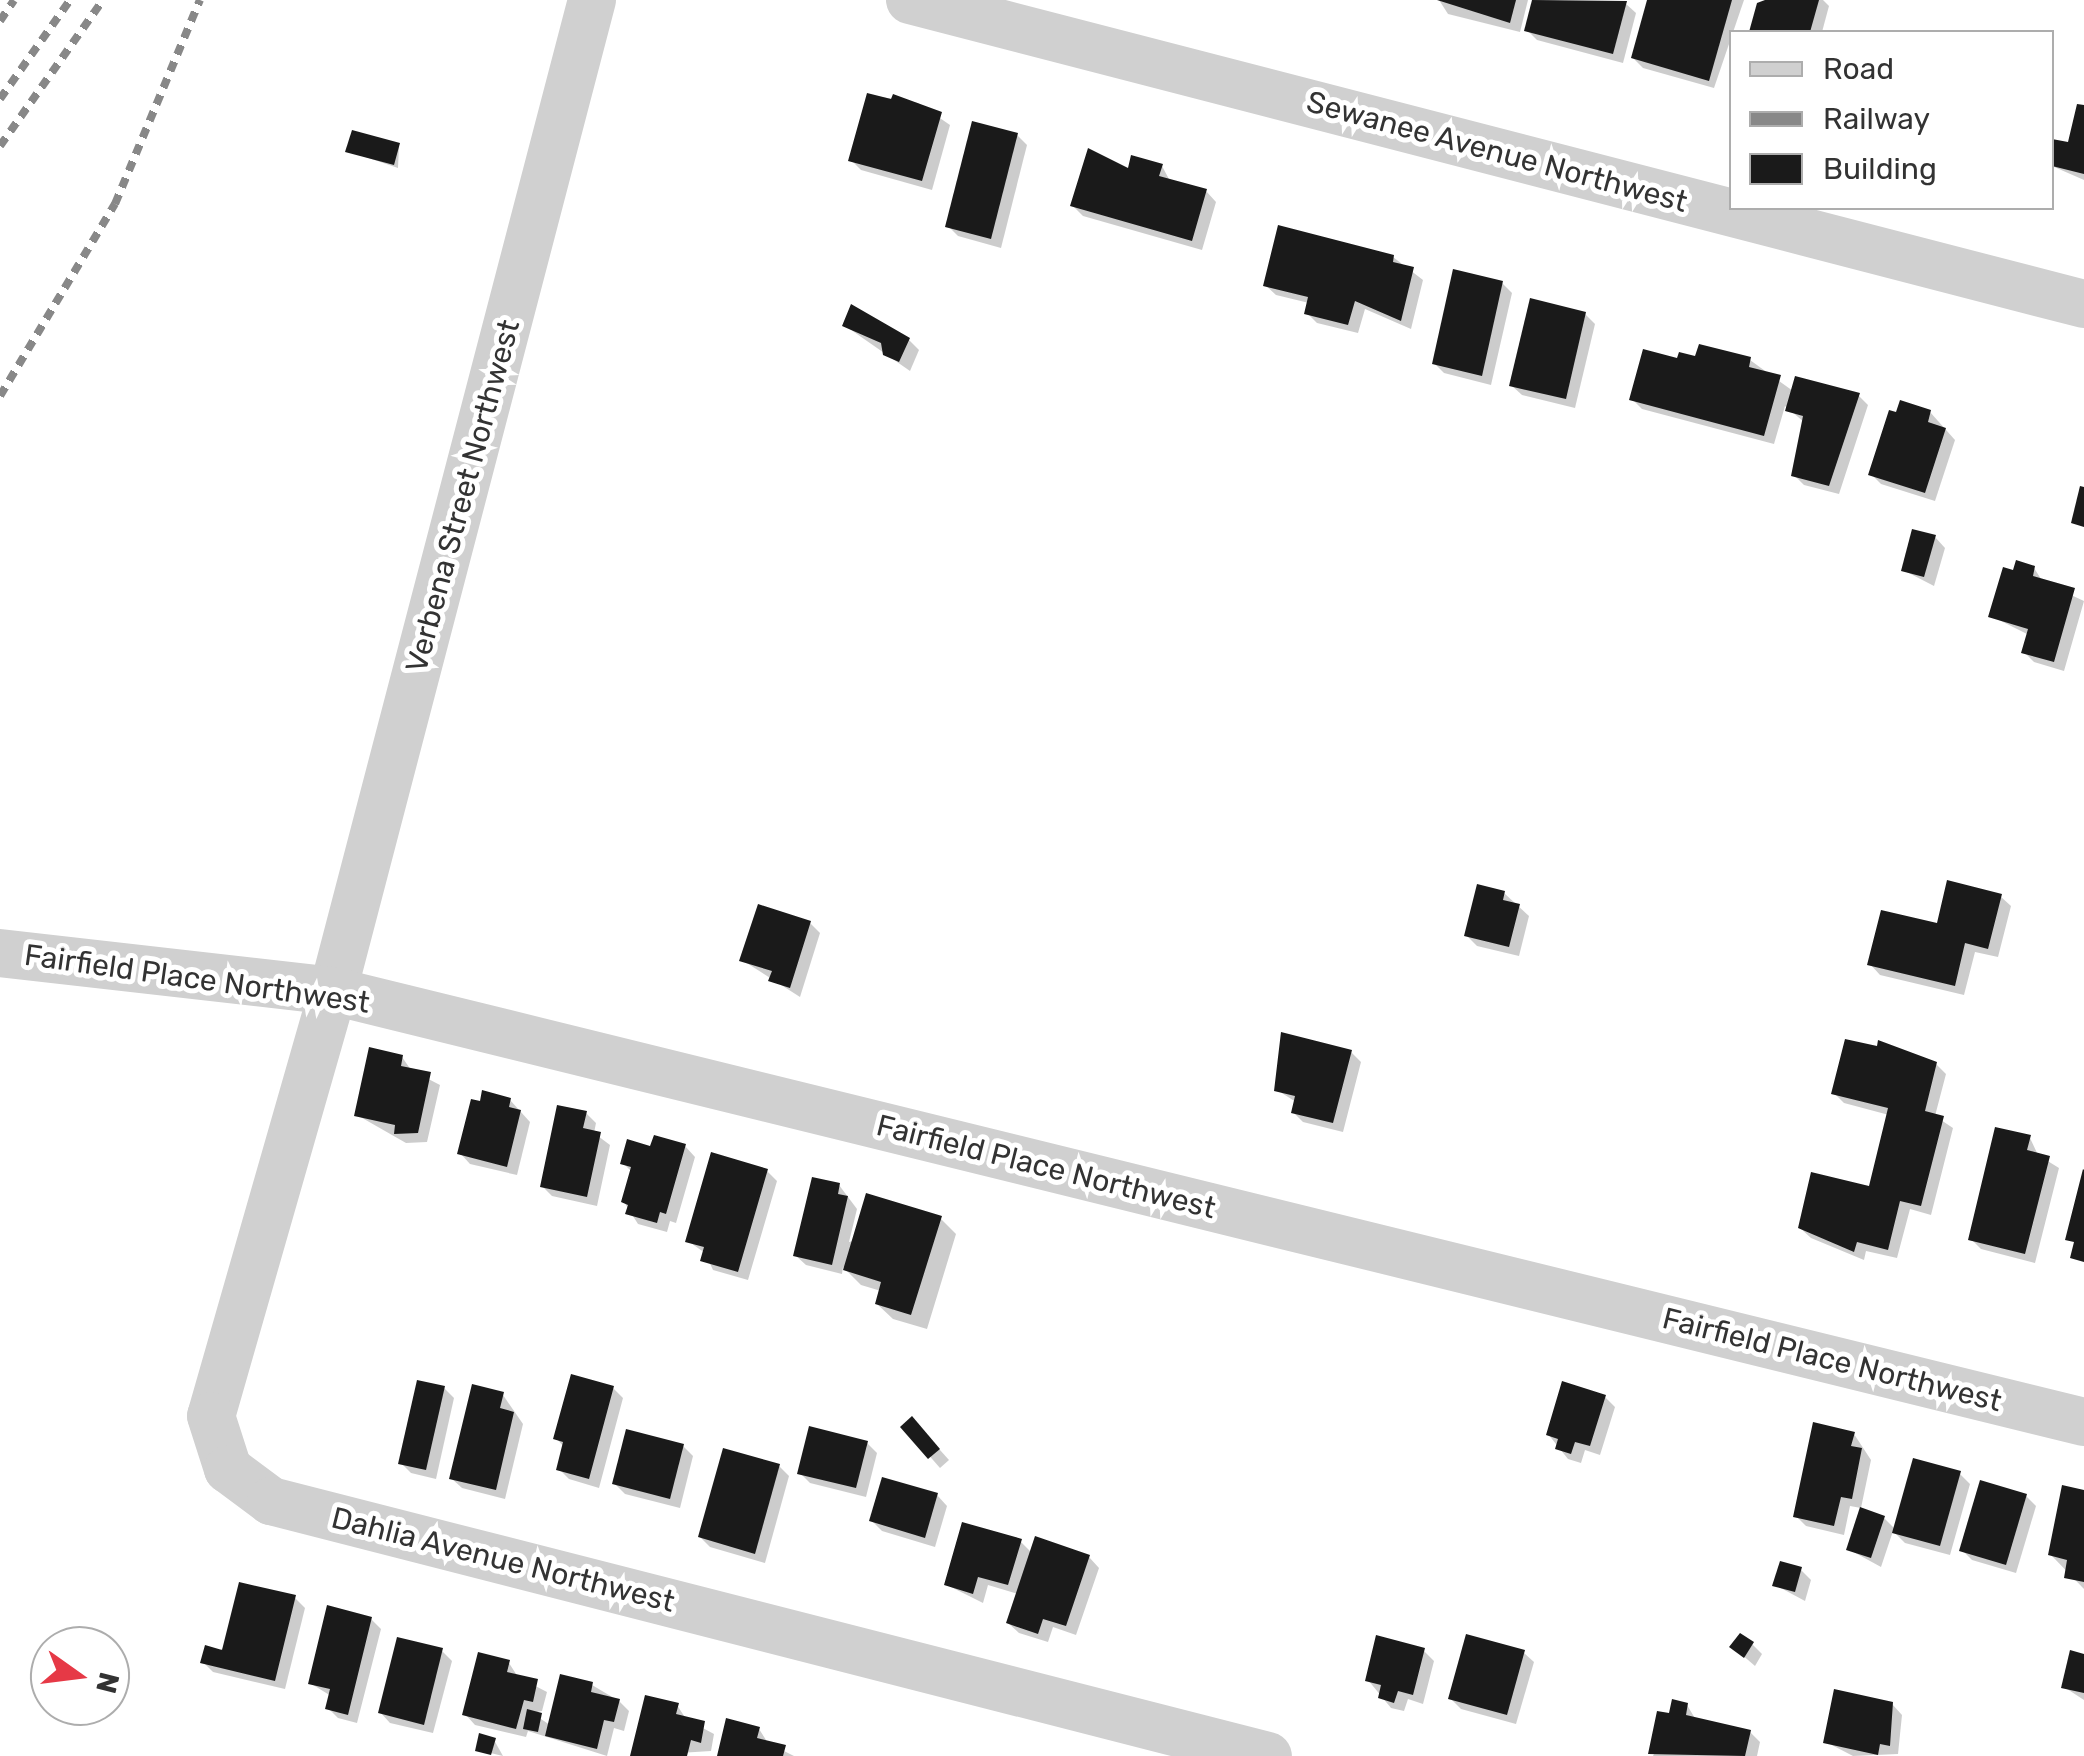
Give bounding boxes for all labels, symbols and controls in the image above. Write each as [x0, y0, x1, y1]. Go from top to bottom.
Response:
legend [1729, 30, 2054, 210]
text: Road [1823, 51, 1894, 87]
street label: Sewanee Avenue Northwest [1302, 84, 1692, 220]
text: Railway [1823, 101, 1930, 137]
text: Building [1823, 151, 1937, 187]
street label: Verbena Street Northwest [399, 316, 527, 676]
street label: Fairfield Place Northwest [22, 937, 372, 1021]
street label: Fairfield Place Northwest [873, 1107, 1219, 1227]
street label: Fairfield Place Northwest [1659, 1300, 2005, 1420]
street label: Dahlia Avenue Northwest [327, 1500, 679, 1620]
north arrow [30, 1626, 130, 1726]
text: N [89, 1669, 126, 1697]

